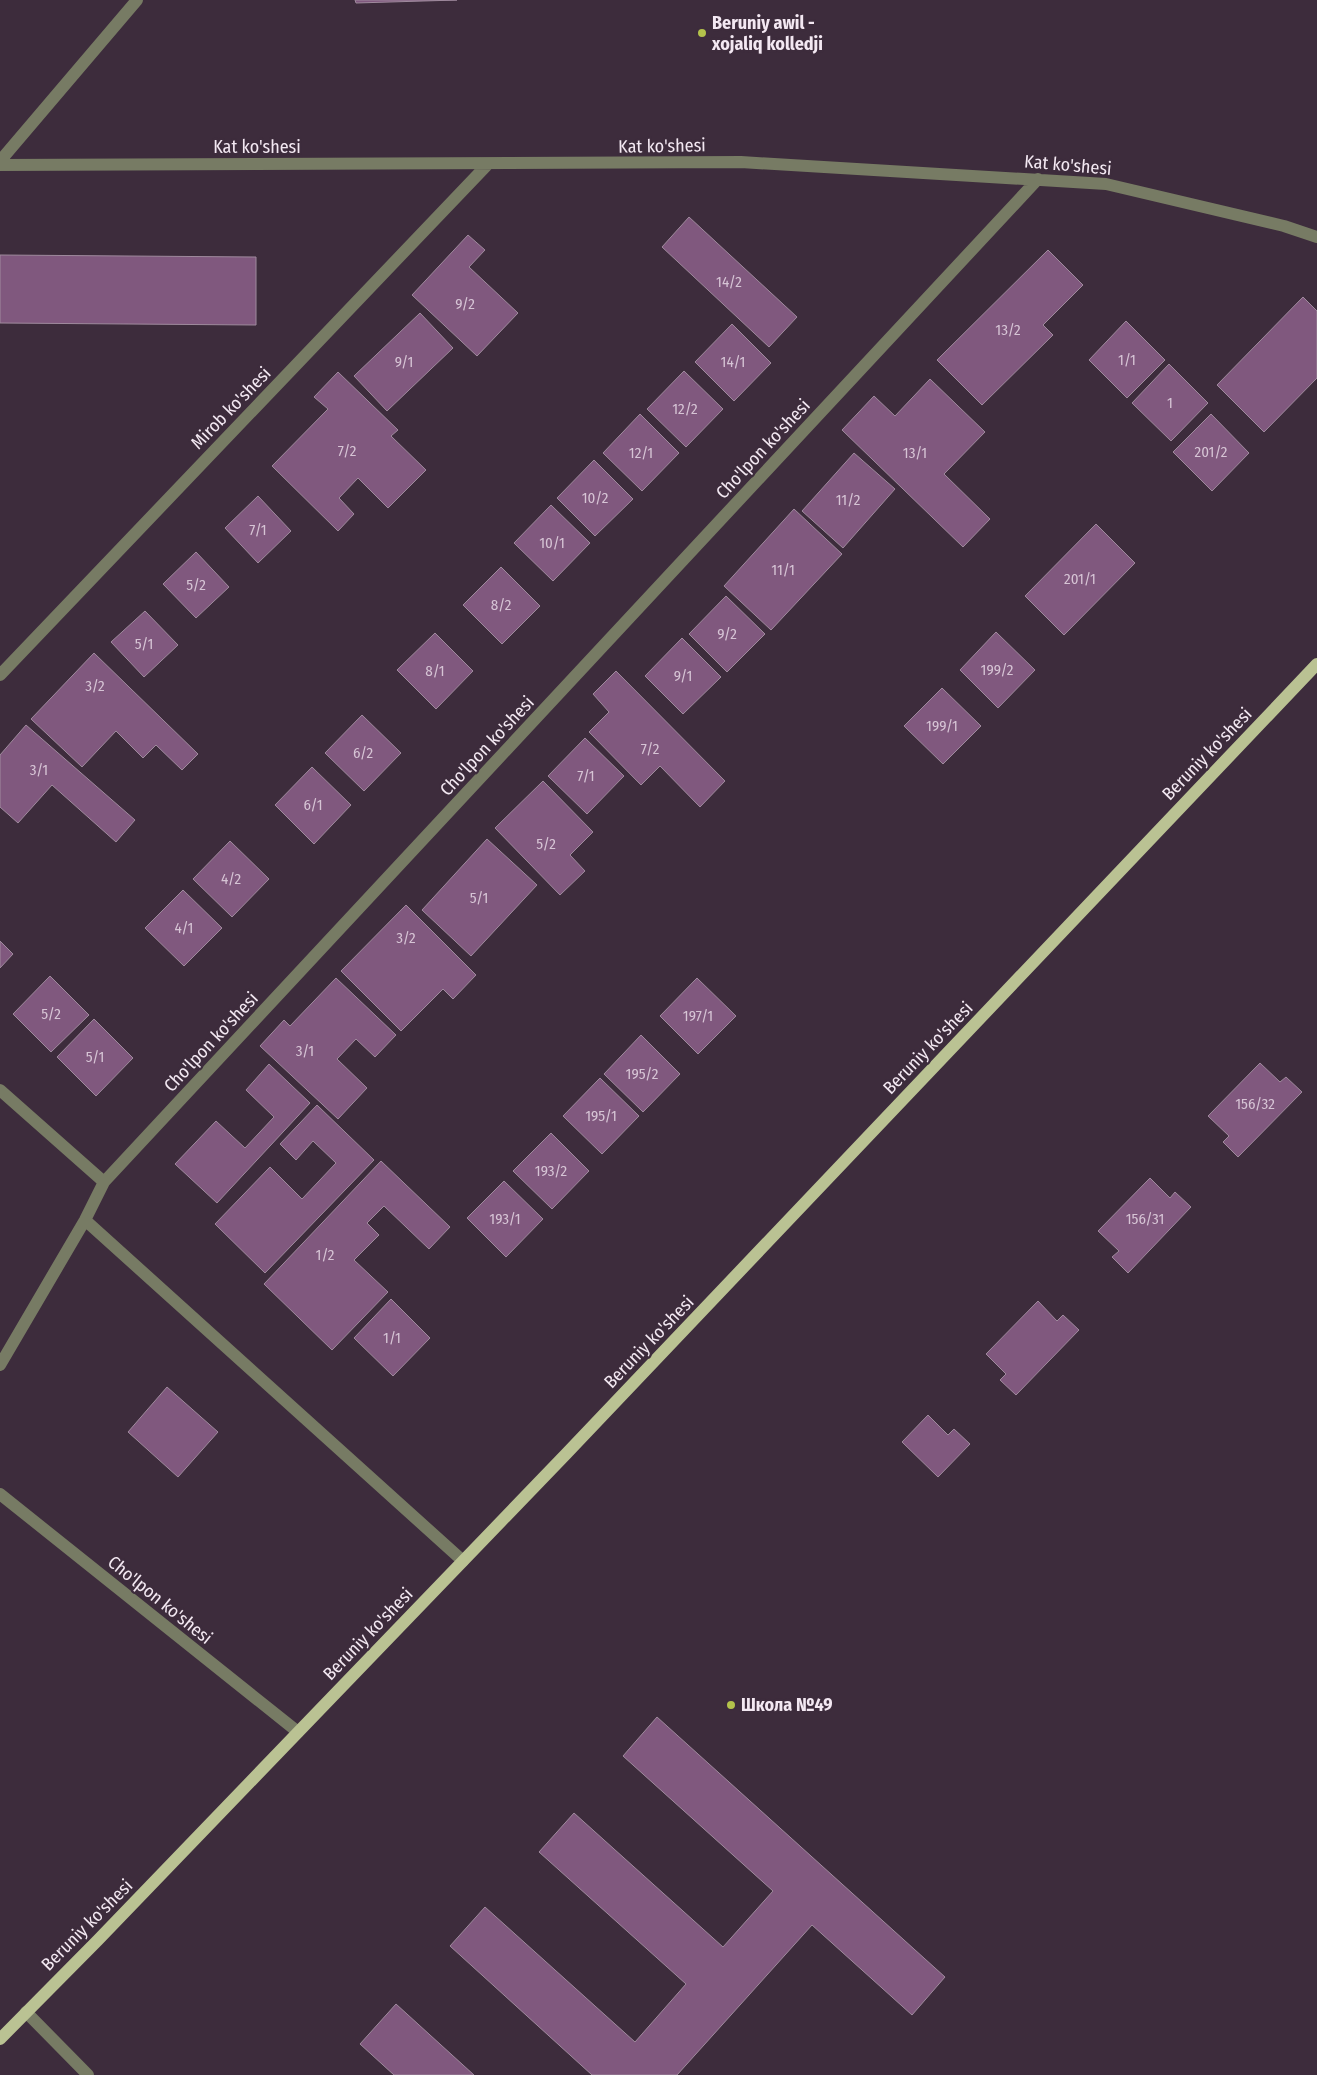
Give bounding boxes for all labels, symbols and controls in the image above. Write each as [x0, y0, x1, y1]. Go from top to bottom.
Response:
place label: Beruniy awil - xojaliq kolledji [711, 12, 823, 55]
marker: Beruniy awil - xojaliq kolledji [696, 27, 708, 39]
street label: Kat ko'shesi [618, 134, 706, 158]
street label: Kat ko'shesi [213, 136, 301, 158]
street label: Kat ko'shesi [1023, 150, 1113, 180]
house number: 14/2 [716, 273, 742, 291]
house number: 9/2 [455, 295, 475, 313]
house number: 13/2 [995, 321, 1021, 339]
house number: 1/1 [1118, 351, 1136, 369]
house number: 9/1 [395, 353, 413, 371]
house number: 14/1 [721, 353, 745, 371]
street label: Mirob ko'shesi [186, 362, 276, 454]
house number: 1 [1167, 394, 1173, 412]
street label: Cho'lpon ko'shesi [711, 395, 815, 503]
house number: 12/2 [672, 400, 698, 418]
house number: 7/2 [338, 442, 357, 460]
house number: 201/2 [1195, 443, 1228, 461]
house number: 12/1 [629, 444, 653, 462]
house number: 13/1 [903, 444, 927, 462]
house number: 10/2 [582, 489, 609, 507]
house number: 11/2 [836, 491, 861, 509]
house number: 7/1 [249, 521, 267, 539]
house number: 10/1 [539, 534, 565, 552]
house number: 11/1 [771, 561, 795, 579]
house number: 201/1 [1064, 570, 1096, 588]
house number: 5/2 [186, 576, 206, 594]
house number: 8/2 [491, 596, 512, 614]
house number: 9/2 [717, 625, 737, 643]
house number: 5/1 [135, 635, 153, 653]
house number: 199/2 [981, 661, 1014, 679]
house number: 8/1 [425, 662, 445, 680]
house number: 9/1 [674, 667, 692, 685]
house number: 3/2 [85, 677, 105, 695]
street label: Cho'lpon ko'shesi [435, 692, 539, 800]
street label: Beruniy ko'shesi [1157, 703, 1257, 805]
house number: 199/1 [926, 717, 958, 735]
house number: 7/2 [641, 740, 660, 758]
house number: 6/2 [353, 744, 373, 762]
house number: 3/1 [30, 761, 48, 779]
house number: 7/1 [577, 767, 595, 785]
house number: 6/1 [303, 796, 323, 814]
house number: 5/2 [536, 835, 556, 853]
house number: 4/2 [221, 870, 241, 888]
house number: 5/1 [470, 889, 488, 907]
house number: 4/1 [175, 919, 193, 937]
house number: 3/2 [396, 929, 416, 947]
street label: Cho'lpon ko'shesi [159, 988, 263, 1096]
street label: Beruniy ko'shesi [878, 997, 978, 1099]
house number: 5/2 [41, 1005, 61, 1023]
house number: 197/1 [683, 1007, 713, 1025]
house number: 3/1 [296, 1042, 314, 1060]
house number: 5/1 [86, 1048, 104, 1066]
house number: 195/2 [626, 1065, 659, 1083]
house number: 156/32 [1235, 1095, 1275, 1113]
house number: 195/1 [585, 1107, 617, 1125]
house number: 193/2 [535, 1162, 568, 1180]
house number: 193/1 [489, 1210, 521, 1228]
house number: 156/31 [1126, 1210, 1164, 1228]
house number: 1/2 [316, 1246, 335, 1264]
street label: Beruniy ko'shesi [599, 1291, 699, 1393]
house number: 1/1 [383, 1329, 401, 1347]
street label: Cho'lpon ko'shesi [103, 1551, 217, 1649]
street label: Beruniy ko'shesi [318, 1583, 418, 1685]
place label: Школа №49 [741, 1694, 833, 1716]
marker: Школа №49 [725, 1699, 737, 1711]
street label: Beruniy ko'shesi [37, 1875, 137, 1975]

